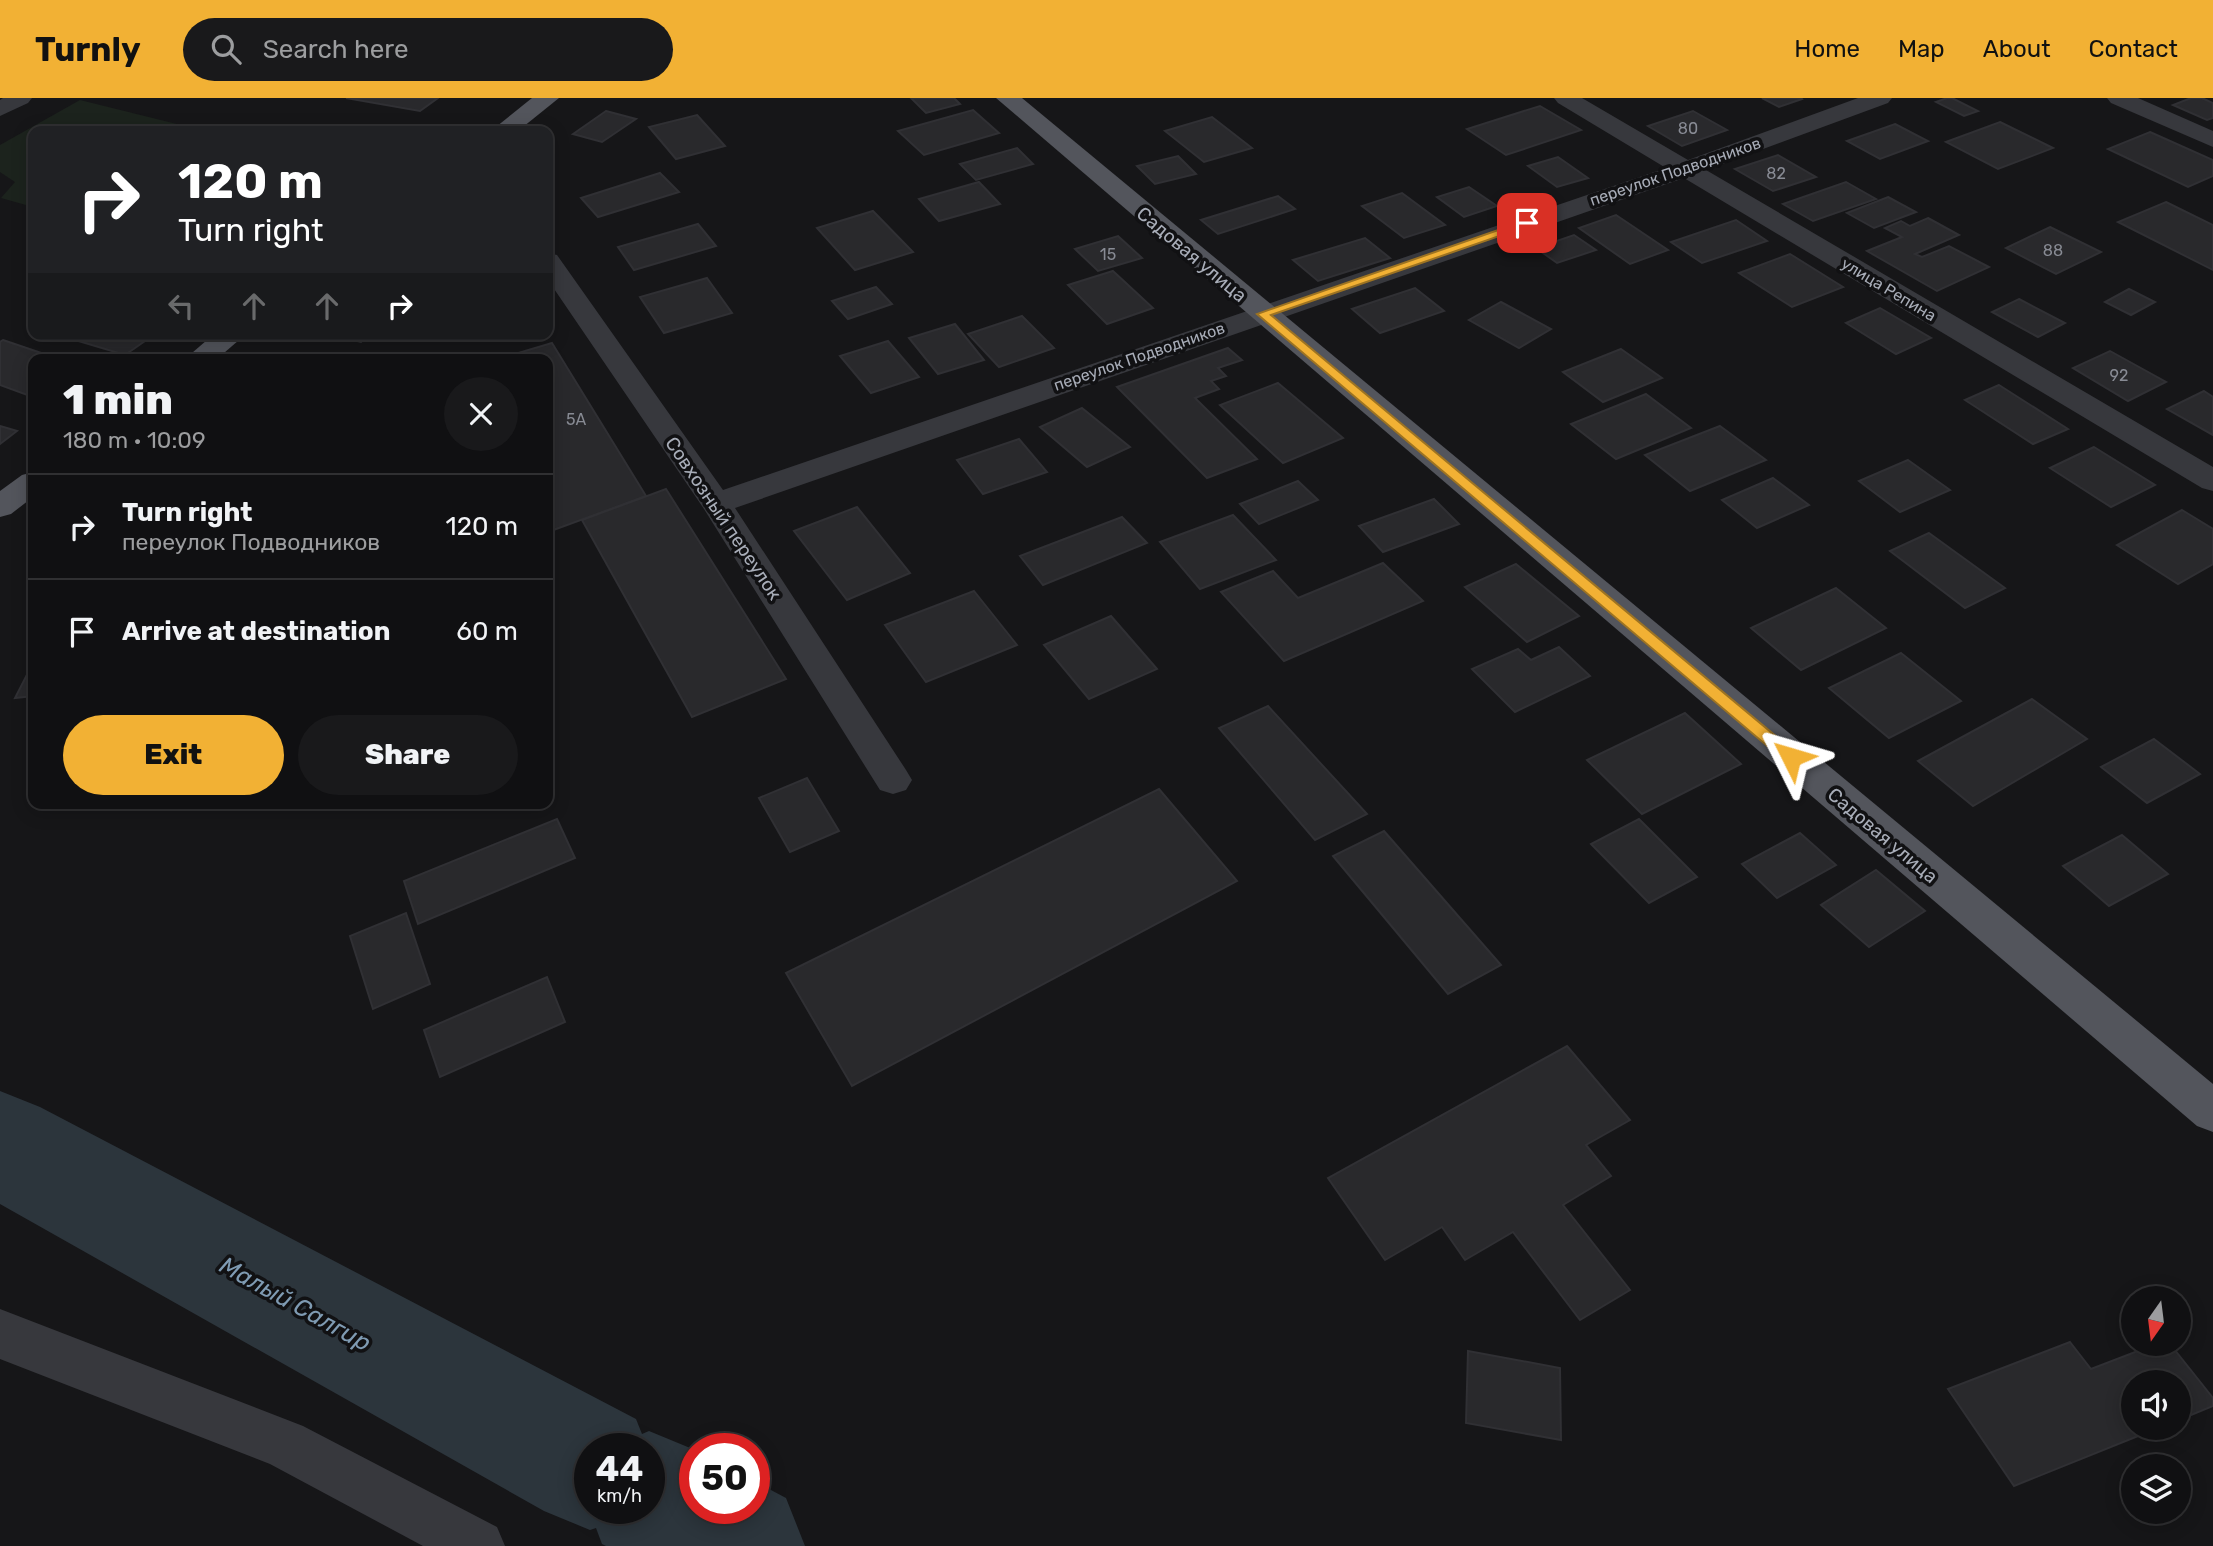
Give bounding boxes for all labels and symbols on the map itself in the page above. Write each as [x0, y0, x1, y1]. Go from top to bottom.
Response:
house number: 80 [1678, 119, 1698, 138]
street label: переулок Подводников [1587, 133, 1763, 210]
house number: 82 [1766, 164, 1786, 183]
pin [1497, 193, 1557, 253]
street label: Садовая улица [1132, 202, 1251, 307]
house number: 88 [2043, 241, 2063, 260]
house number: 15 [1100, 245, 1116, 264]
street label: улица Репина [1838, 254, 1939, 325]
street label: переулок Подводников [1051, 318, 1227, 395]
house number: 92 [2110, 366, 2128, 385]
house number: 5А [566, 410, 586, 429]
street label: Совхозный переулок [660, 432, 787, 604]
position arrow [1754, 720, 1828, 794]
street label: Садовая улица [1823, 783, 1942, 888]
water label: Малый Салгир [215, 1251, 375, 1357]
north arrow [2121, 1286, 2191, 1356]
speed limit sign: 50 [679, 1433, 770, 1524]

